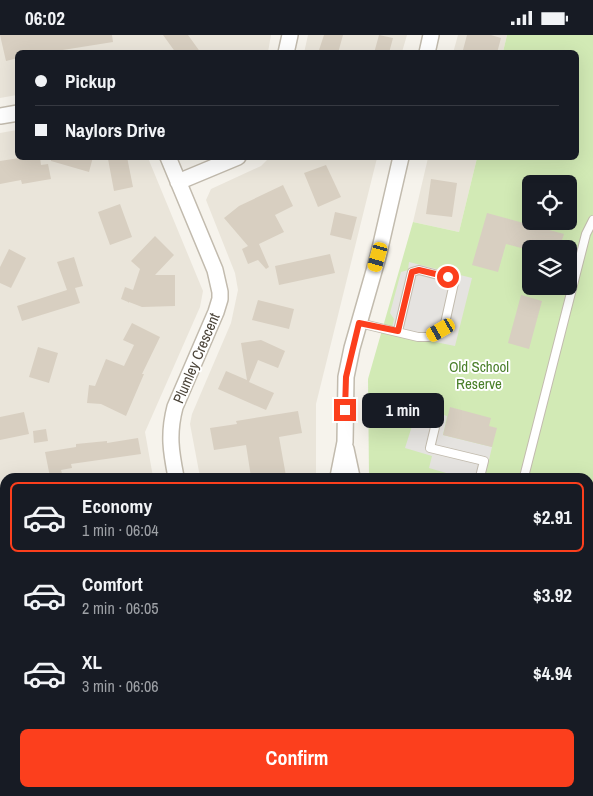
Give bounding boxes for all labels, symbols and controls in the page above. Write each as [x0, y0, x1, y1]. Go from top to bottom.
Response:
text: 06:02 [25, 5, 65, 31]
text: Pickup [65, 68, 116, 94]
text: Naylors Drive [65, 117, 165, 143]
map controls [522, 175, 577, 295]
button: locate [522, 175, 577, 230]
button: layers [522, 240, 577, 295]
car [366, 241, 389, 273]
route start [437, 266, 459, 288]
street label: Plumley Crescent [168, 309, 225, 406]
car [424, 316, 457, 344]
park label: Old School Reserve [449, 356, 509, 394]
callout: 1 min [362, 393, 445, 427]
route end [334, 399, 356, 421]
text: 1 min [386, 399, 420, 421]
text: Economy [82, 493, 152, 519]
icon: car [22, 495, 67, 540]
text: $2.91 [533, 504, 572, 530]
text: 1 min · 06:04 [82, 519, 159, 541]
text: Comfort [82, 571, 143, 597]
icon: car [22, 573, 67, 618]
text: $3.92 [533, 582, 572, 608]
text: 2 min · 06:05 [82, 597, 159, 619]
text: XL [82, 649, 102, 675]
icon: car [22, 651, 67, 696]
text: $4.94 [533, 660, 572, 686]
text: 3 min · 06:06 [82, 675, 159, 697]
button: Confirm [20, 729, 574, 787]

